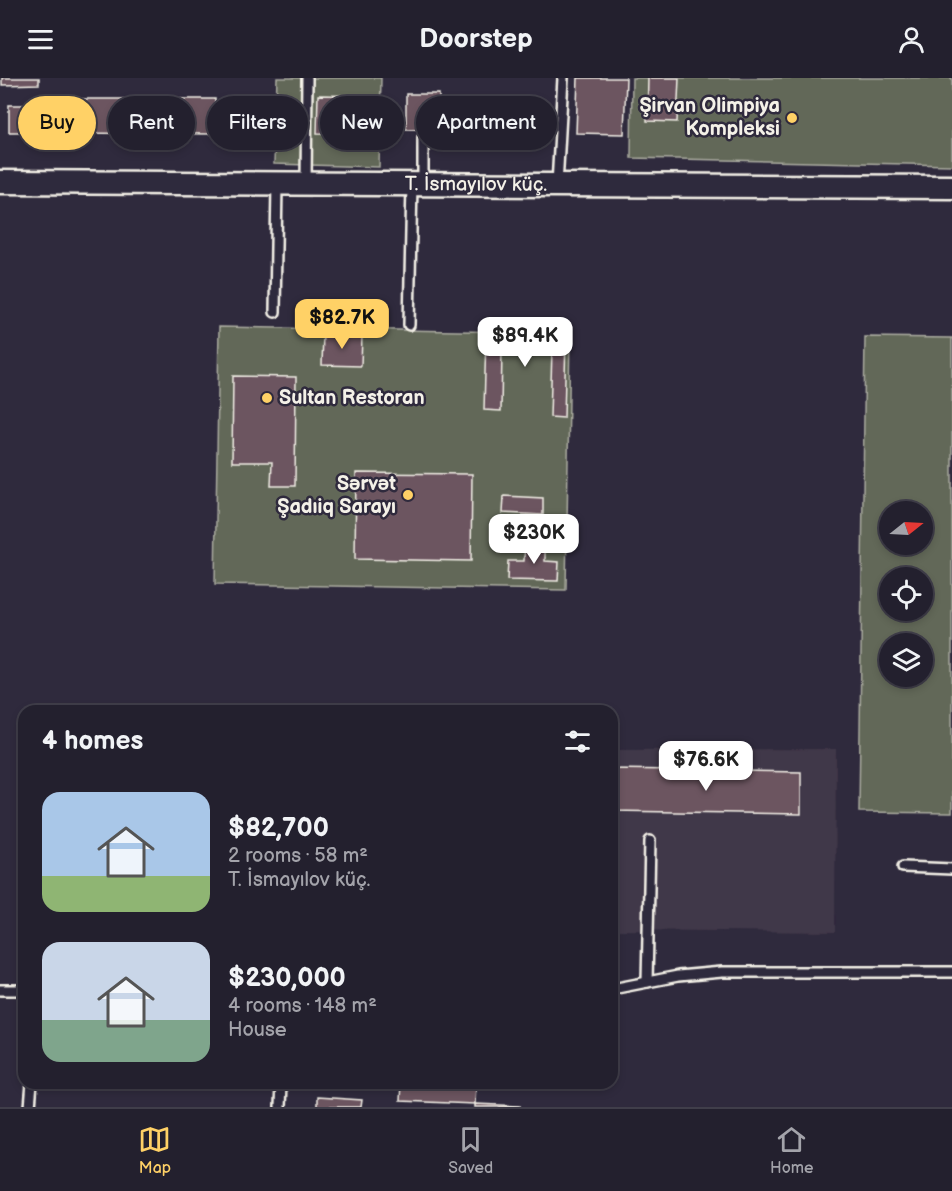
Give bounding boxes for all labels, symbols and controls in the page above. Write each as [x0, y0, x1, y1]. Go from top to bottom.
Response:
icon: menu [24, 23, 57, 56]
text: Doorstep [419, 23, 533, 55]
icon: person [895, 23, 928, 56]
place label: Şirvan Olimpiya Kompleksi [639, 94, 780, 141]
chip: Buy [18, 96, 96, 150]
chip: Rent [108, 96, 195, 150]
chip: Filters [207, 96, 308, 150]
chip: New [320, 96, 404, 150]
chip: Apartment [416, 96, 557, 150]
marker: Şirvan Olimpiya Kompleksi [785, 111, 799, 125]
street label: T. İsmayılov küç. [405, 171, 547, 197]
pin: $82.7K [293, 299, 391, 350]
text: $82.7K [309, 306, 375, 330]
pin: $89.4K [476, 317, 574, 368]
text: $89.4K [492, 324, 558, 348]
place label: Sultan Restoran [279, 386, 425, 410]
marker: Sultan Restoran [260, 391, 274, 405]
place label: Sərvət Şadıiq Sarayı [277, 472, 396, 519]
marker: Sərvət Şadıiq Sarayı [401, 488, 415, 502]
north arrow [879, 501, 933, 555]
map controls [879, 501, 933, 687]
pin: $230K [492, 514, 576, 565]
text: $230K [503, 521, 565, 545]
button: locate [879, 567, 933, 621]
button: layers [879, 633, 933, 687]
icon: filters [561, 725, 594, 758]
text: 4 homes [42, 726, 143, 757]
pin: $76.6K [657, 741, 755, 792]
text: $76.6K [673, 748, 739, 772]
text: $82,700 [228, 813, 329, 844]
icon: home [90, 816, 162, 888]
text: 2 rooms · 58 m² [228, 844, 368, 868]
text: T. İsmayılov küç. [228, 868, 370, 892]
text: $230,000 [228, 963, 346, 994]
icon: home [90, 966, 162, 1038]
text: 4 rooms · 148 m² [228, 994, 377, 1018]
text: House [228, 1018, 287, 1042]
tab: Map [138, 1123, 171, 1178]
tab: Saved [448, 1123, 493, 1178]
tab: Home [770, 1123, 814, 1178]

